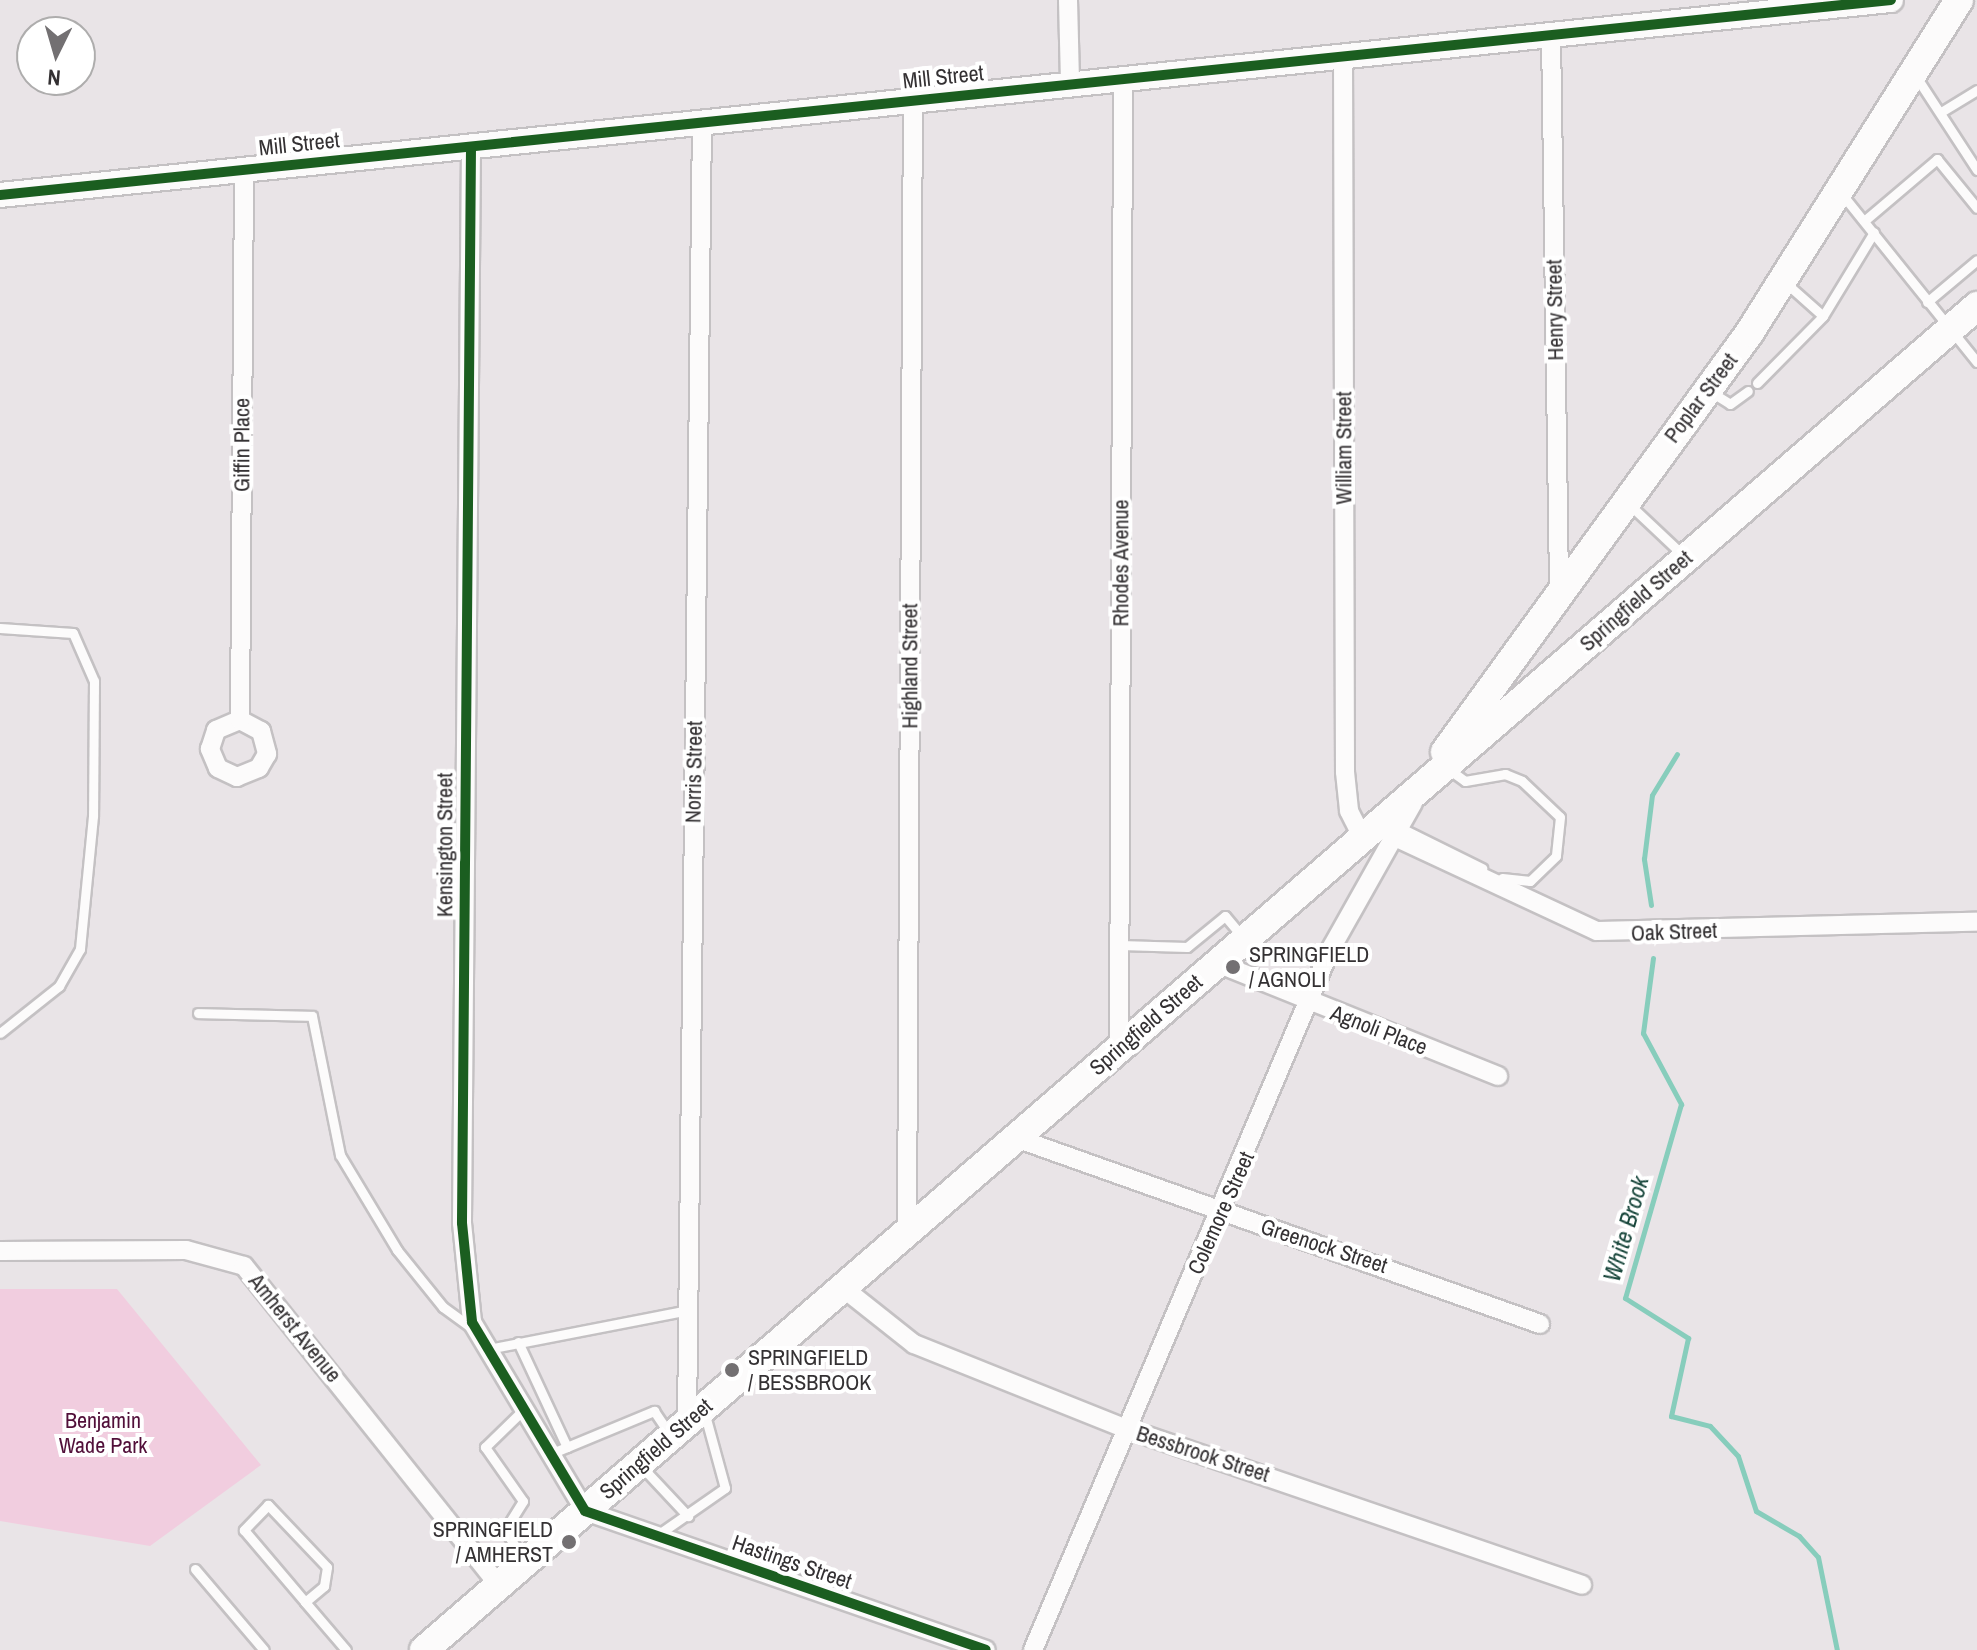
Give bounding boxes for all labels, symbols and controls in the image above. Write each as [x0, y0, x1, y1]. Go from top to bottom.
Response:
north arrow [16, 16, 96, 96]
street label: Mill Street [901, 60, 985, 94]
text: N [46, 62, 62, 93]
street label: Mill Street [257, 127, 341, 161]
street label: Henry Street [1541, 259, 1569, 361]
street label: Poplar Street [1659, 348, 1743, 448]
street label: William Street [1331, 391, 1357, 505]
street label: Giffin Place [229, 398, 255, 492]
street label: Rhodes Avenue [1108, 499, 1134, 627]
street label: Springfield Street [1574, 545, 1698, 657]
street label: Highland Street [897, 603, 923, 729]
street label: Norris Street [680, 721, 708, 823]
street label: Kensington Street [432, 773, 458, 917]
street label: Oak Street [1630, 917, 1718, 947]
place label: SPRINGFIELD / AGNOLI [1249, 941, 1369, 992]
marker: SPRINGFIELD / AGNOLI [1224, 958, 1242, 976]
street label: Springfield Street [1084, 969, 1208, 1081]
street label: Agnoli Place [1327, 1000, 1431, 1060]
street label: Colemore Street [1182, 1148, 1260, 1278]
water label: White Brook [1597, 1173, 1655, 1285]
street label: Greenock Street [1257, 1213, 1391, 1279]
street label: Amherst Avenue [243, 1268, 347, 1388]
place label: SPRINGFIELD / BESSBROOK [748, 1344, 871, 1396]
marker: SPRINGFIELD / BESSBROOK [723, 1361, 741, 1379]
street label: Springfield Street [594, 1393, 718, 1505]
park label: Benjamin Wade Park [59, 1407, 147, 1458]
street label: Bessbrook Street [1133, 1420, 1273, 1488]
place label: SPRINGFIELD / AMHERST [433, 1516, 553, 1568]
street label: Hastings Street [729, 1529, 855, 1595]
marker: SPRINGFIELD / AMHERST [560, 1533, 578, 1551]

